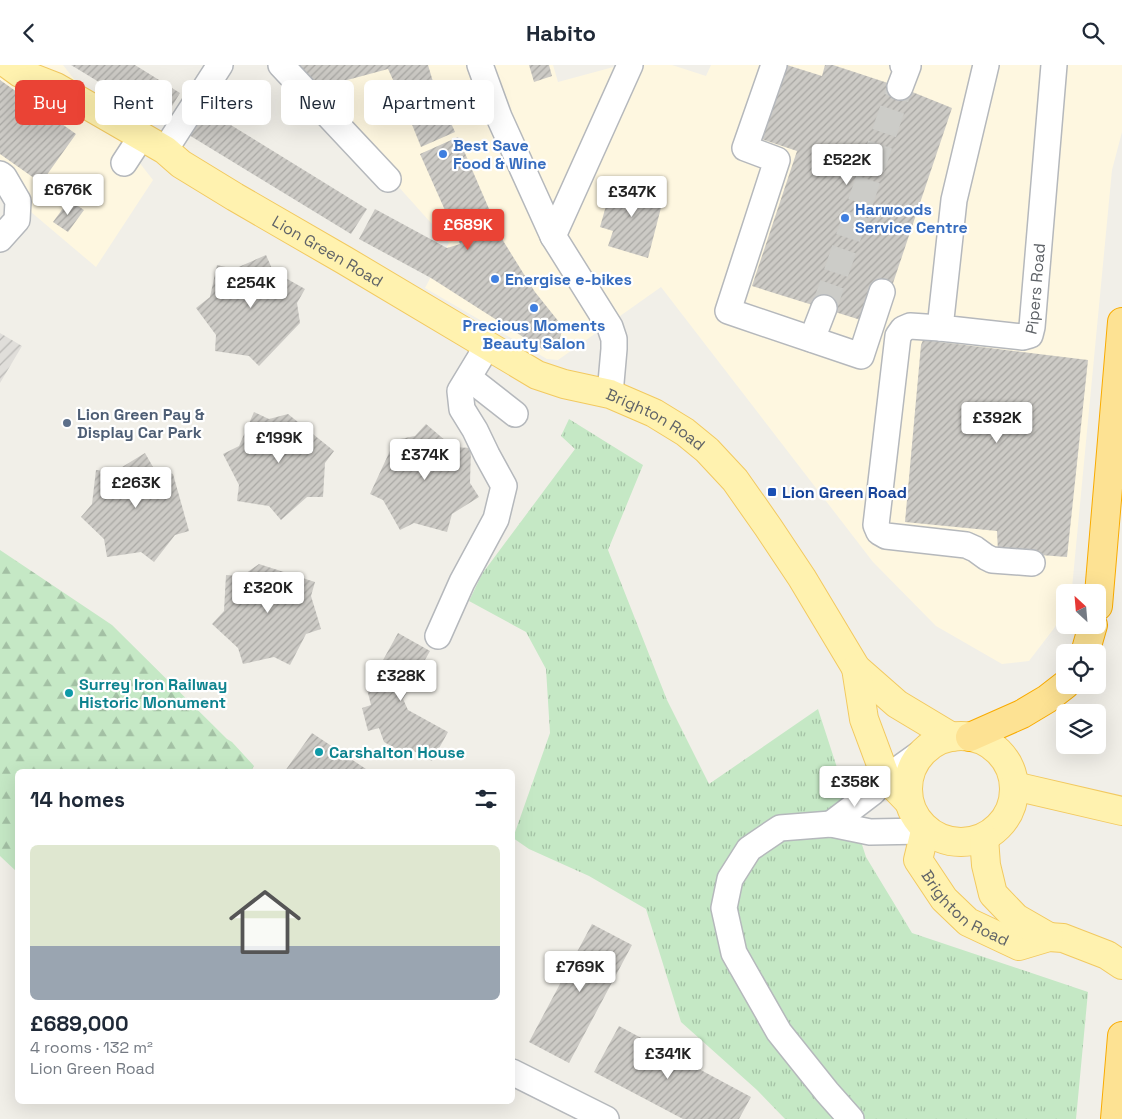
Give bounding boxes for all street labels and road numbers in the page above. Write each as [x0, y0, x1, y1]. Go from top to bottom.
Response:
street label: Lion Green Road [268, 211, 387, 292]
street label: Pipers Road [1021, 242, 1050, 337]
street label: Brighton Road [603, 384, 709, 455]
street label: Brighton Road [917, 866, 1012, 951]

